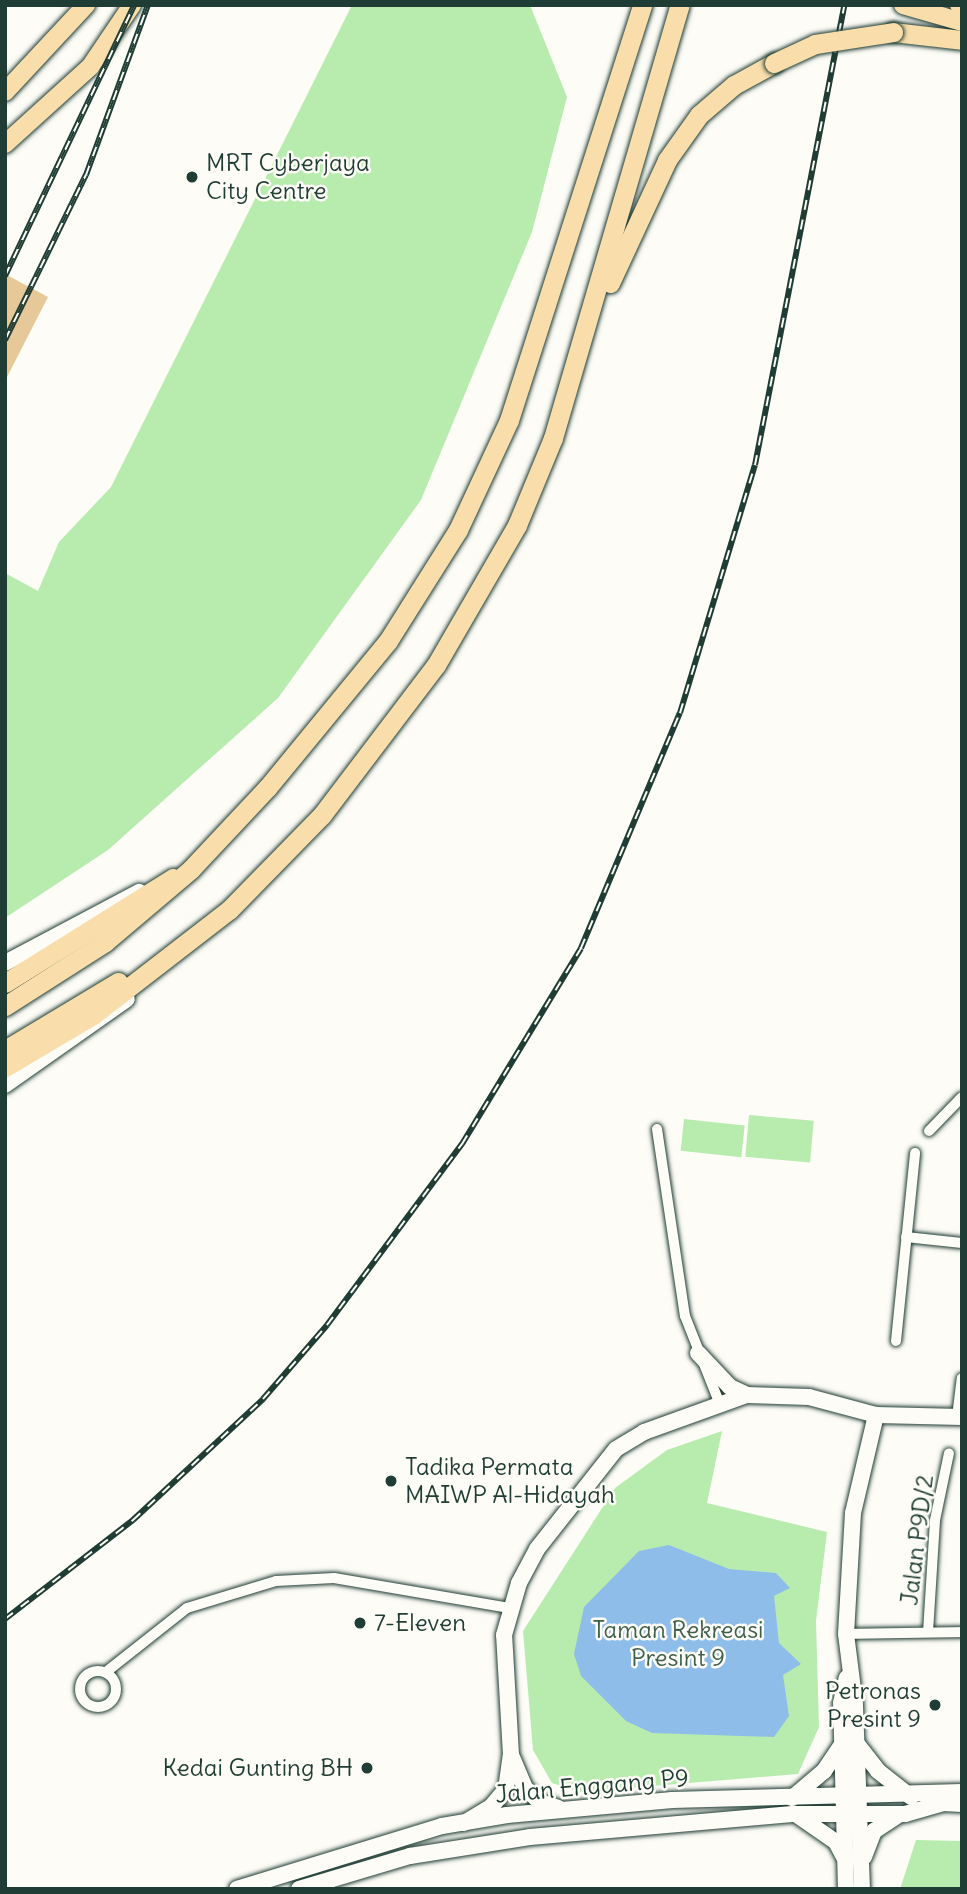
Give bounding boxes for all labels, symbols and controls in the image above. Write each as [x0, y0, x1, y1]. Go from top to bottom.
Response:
place label: MRT Cyberjaya City Centre [206, 149, 370, 205]
marker: MRT Cyberjaya City Centre [184, 169, 200, 185]
place label: Tadika Permata MAIWP Al-Hidayah [405, 1453, 615, 1509]
marker: Tadika Permata MAIWP Al-Hidayah [383, 1473, 399, 1489]
street label: Jalan P9D/2 [895, 1473, 939, 1607]
place label: 7-Eleven [374, 1609, 466, 1637]
marker: 7-Eleven [352, 1615, 368, 1631]
park label: Taman Rekreasi Presint 9 [593, 1616, 763, 1672]
place label: Petronas Presint 9 [825, 1677, 921, 1733]
marker: Petronas Presint 9 [927, 1697, 943, 1713]
place label: Kedai Gunting BH [162, 1754, 353, 1782]
marker: Kedai Gunting BH [359, 1760, 375, 1776]
street label: Jalan Enggang P9 [494, 1763, 690, 1809]

